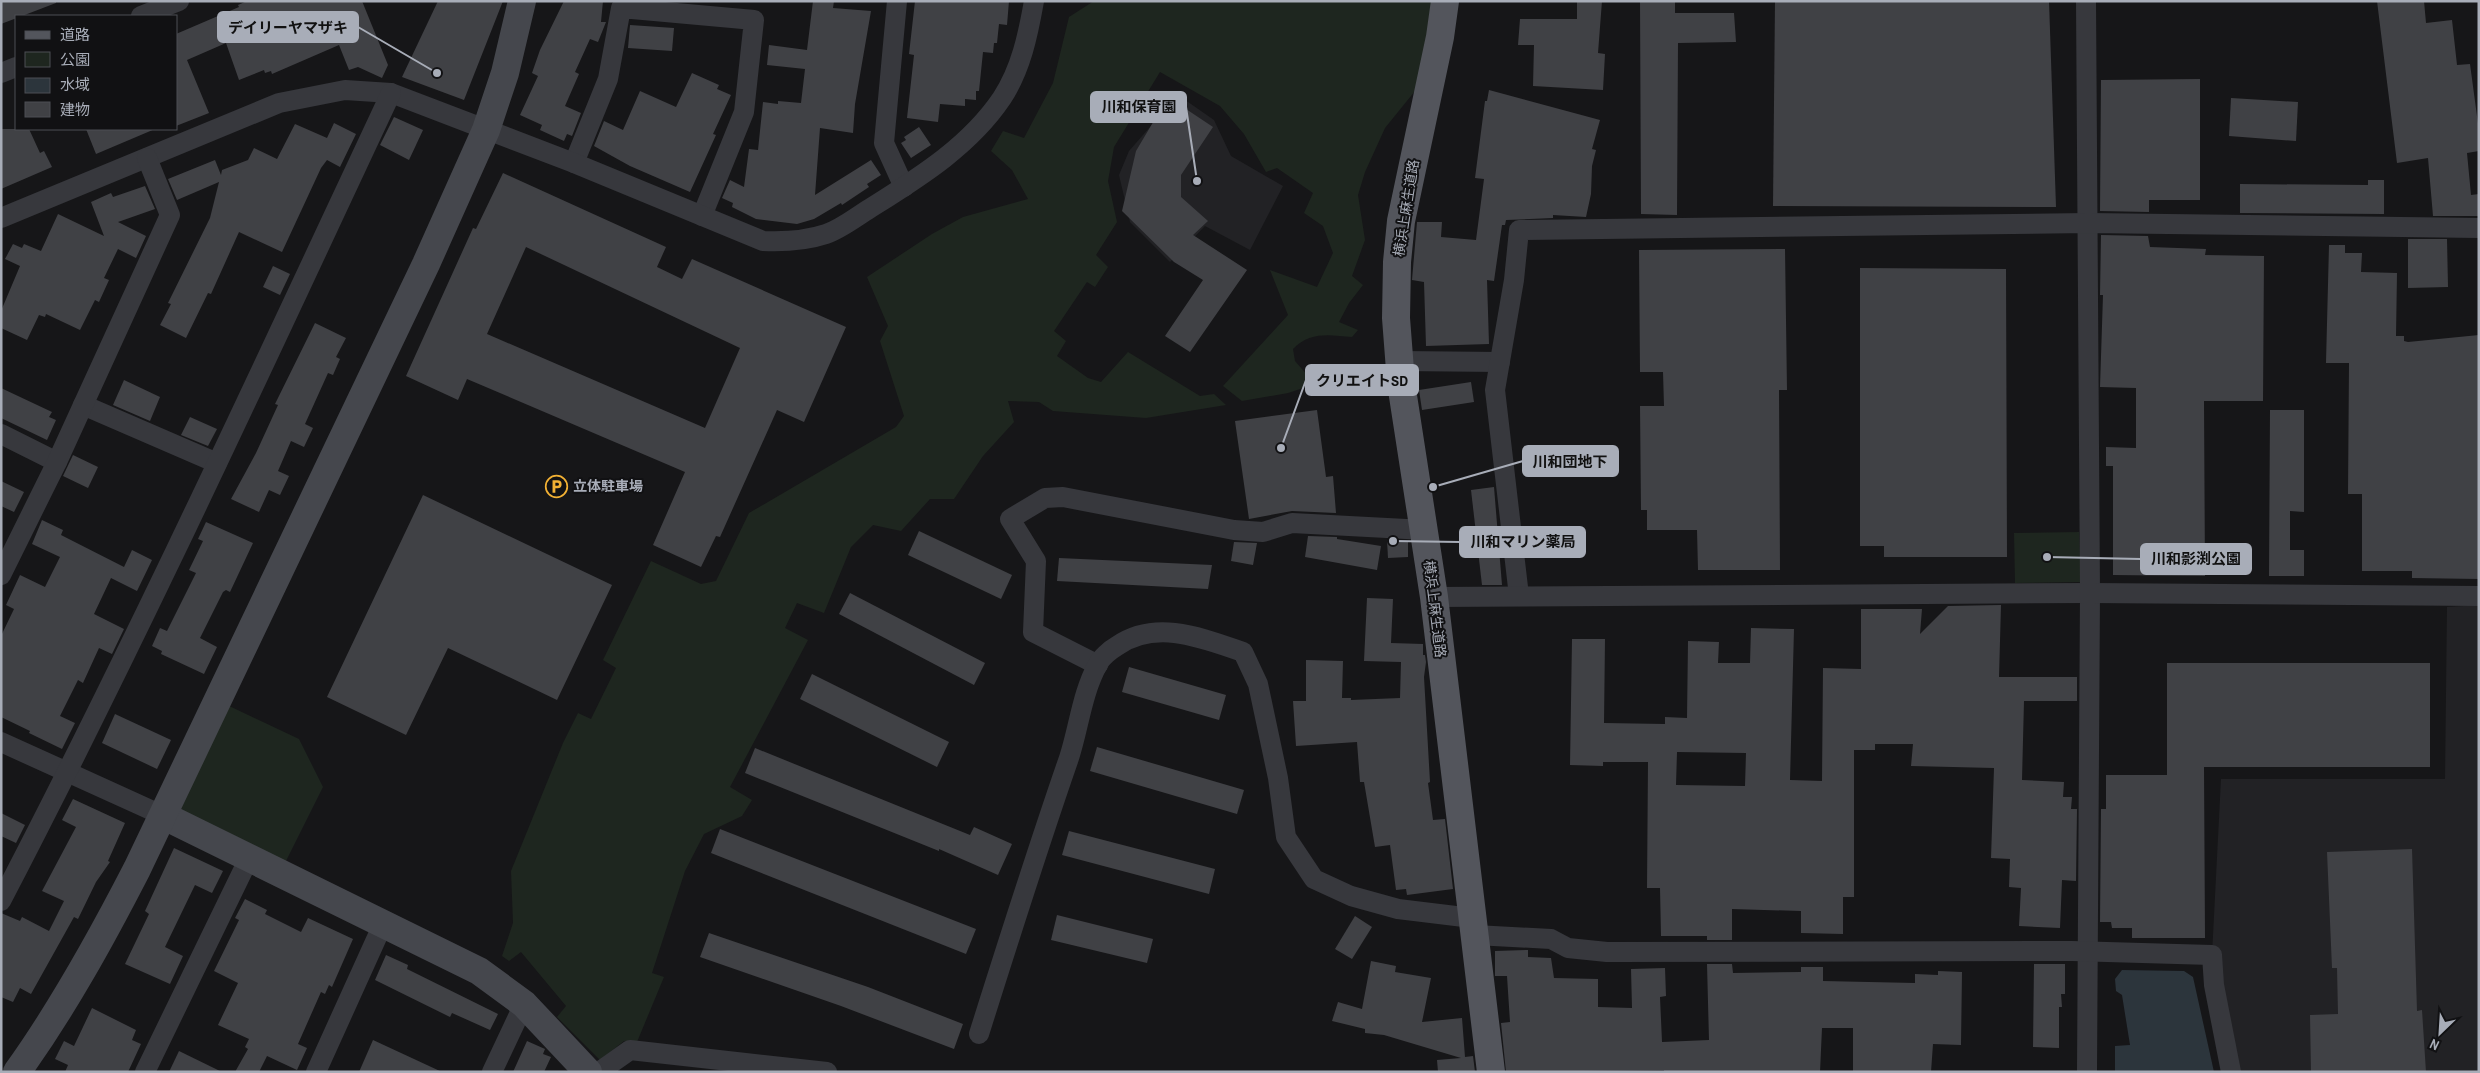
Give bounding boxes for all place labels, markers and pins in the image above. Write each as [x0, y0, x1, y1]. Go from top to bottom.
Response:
callout: デイリーヤマザキ [218, 12, 358, 42]
callout: 川和保育園 [1091, 92, 1186, 122]
callout: クリエイトSD [1306, 365, 1418, 395]
callout: 川和団地下 [1523, 446, 1618, 476]
parking icon: 立体駐車場 [545, 474, 569, 498]
place label: 立体駐車場 [573, 477, 643, 495]
callout: 川和マリン薬局 [1460, 527, 1585, 557]
callout: 川和影渕公園 [2141, 544, 2251, 574]

